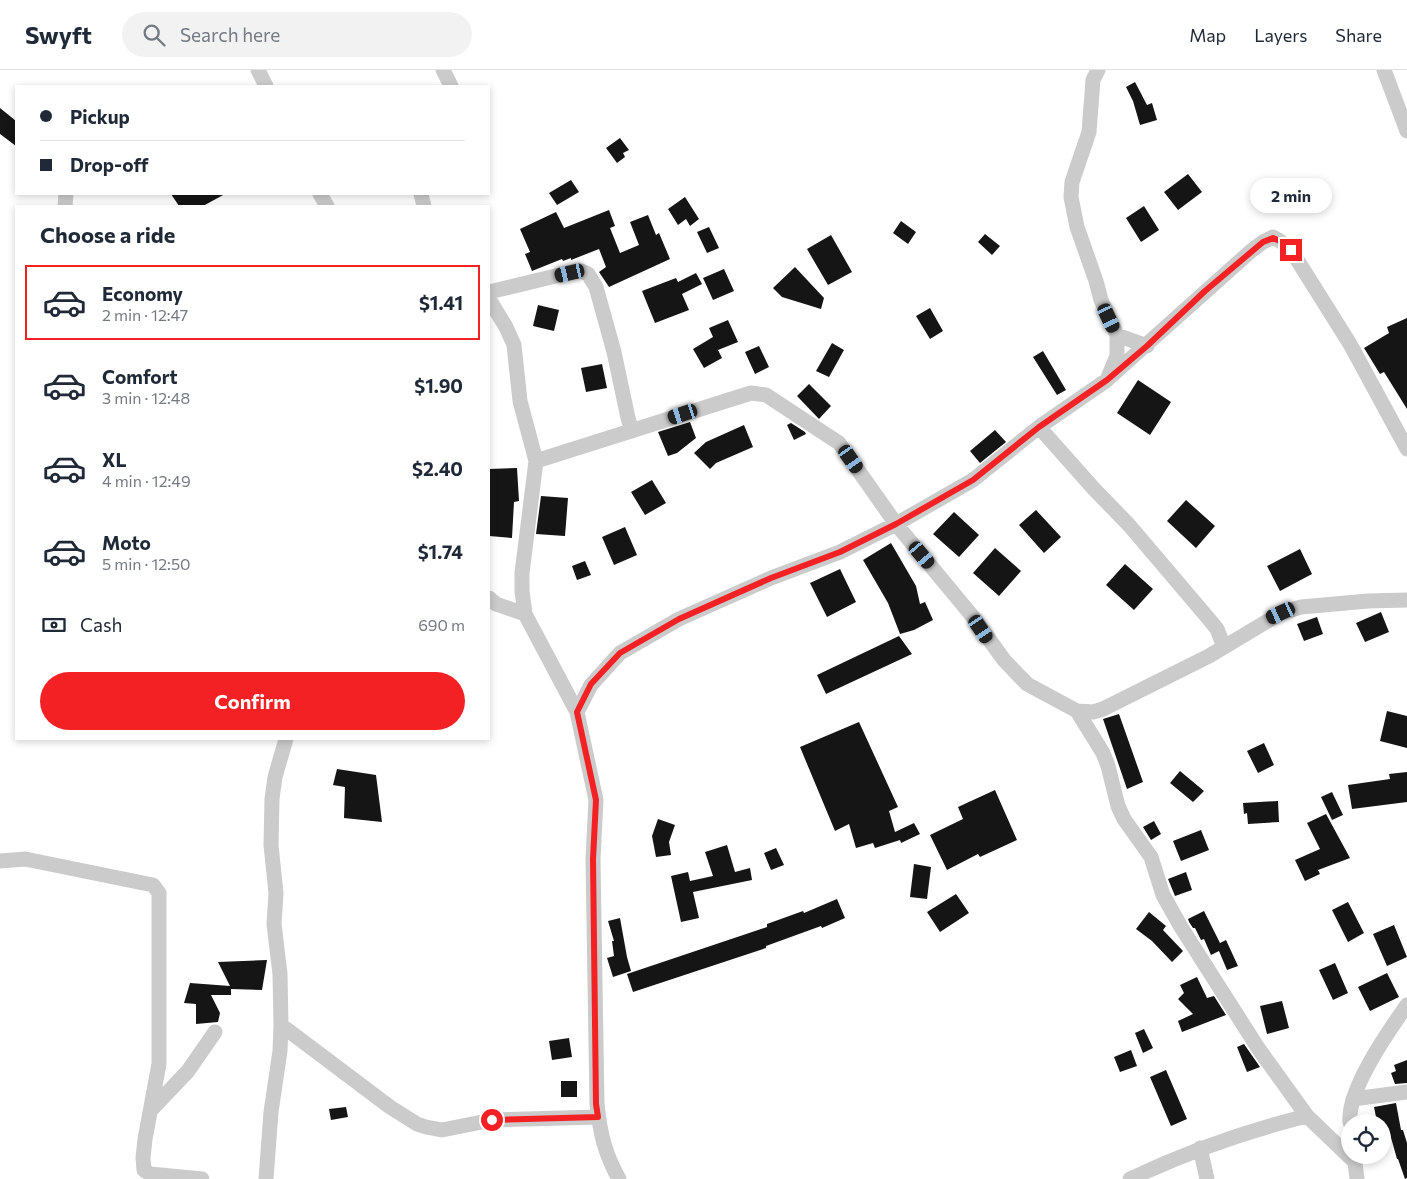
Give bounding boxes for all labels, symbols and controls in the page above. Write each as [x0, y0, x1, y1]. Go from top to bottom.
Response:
search box [122, 12, 472, 57]
text: Swyft [25, 20, 92, 49]
icon: search [140, 21, 168, 49]
text: Search here [180, 23, 280, 46]
text: Map [1189, 24, 1226, 46]
text: Layers [1254, 24, 1307, 46]
text: Share [1335, 24, 1382, 46]
text: Pickup [70, 105, 130, 128]
text: Drop-off [70, 153, 149, 176]
callout: 2 min [1250, 178, 1332, 212]
text: 2 min [1271, 186, 1311, 205]
text: Choose a ride [40, 221, 175, 248]
route end [1280, 239, 1302, 261]
car [553, 262, 586, 284]
icon: car [42, 280, 87, 325]
text: Economy [102, 282, 183, 305]
text: $1.41 [419, 291, 463, 314]
car [1095, 301, 1122, 335]
text: 2 min · 12:47 [102, 305, 188, 324]
icon: car [42, 363, 87, 408]
text: Comfort [102, 365, 178, 388]
text: $1.90 [414, 374, 463, 397]
text: 3 min · 12:48 [102, 388, 190, 407]
car [666, 402, 699, 426]
car [836, 442, 865, 476]
icon: car [42, 446, 87, 491]
text: XL [102, 448, 127, 471]
text: $2.40 [412, 457, 463, 480]
text: 4 min · 12:49 [102, 471, 191, 490]
icon: car [42, 529, 87, 574]
text: Moto [102, 531, 151, 554]
car [906, 539, 937, 571]
text: $1.74 [418, 540, 463, 563]
text: 5 min · 12:50 [102, 554, 191, 573]
car [1264, 600, 1297, 626]
icon: cash [40, 611, 68, 639]
car [966, 612, 995, 646]
text: Cash [80, 613, 122, 636]
text: 690 m [418, 615, 465, 634]
button: Confirm [40, 672, 465, 730]
route start [481, 1109, 503, 1131]
map controls [1341, 1114, 1391, 1164]
button: locate [1341, 1114, 1391, 1164]

